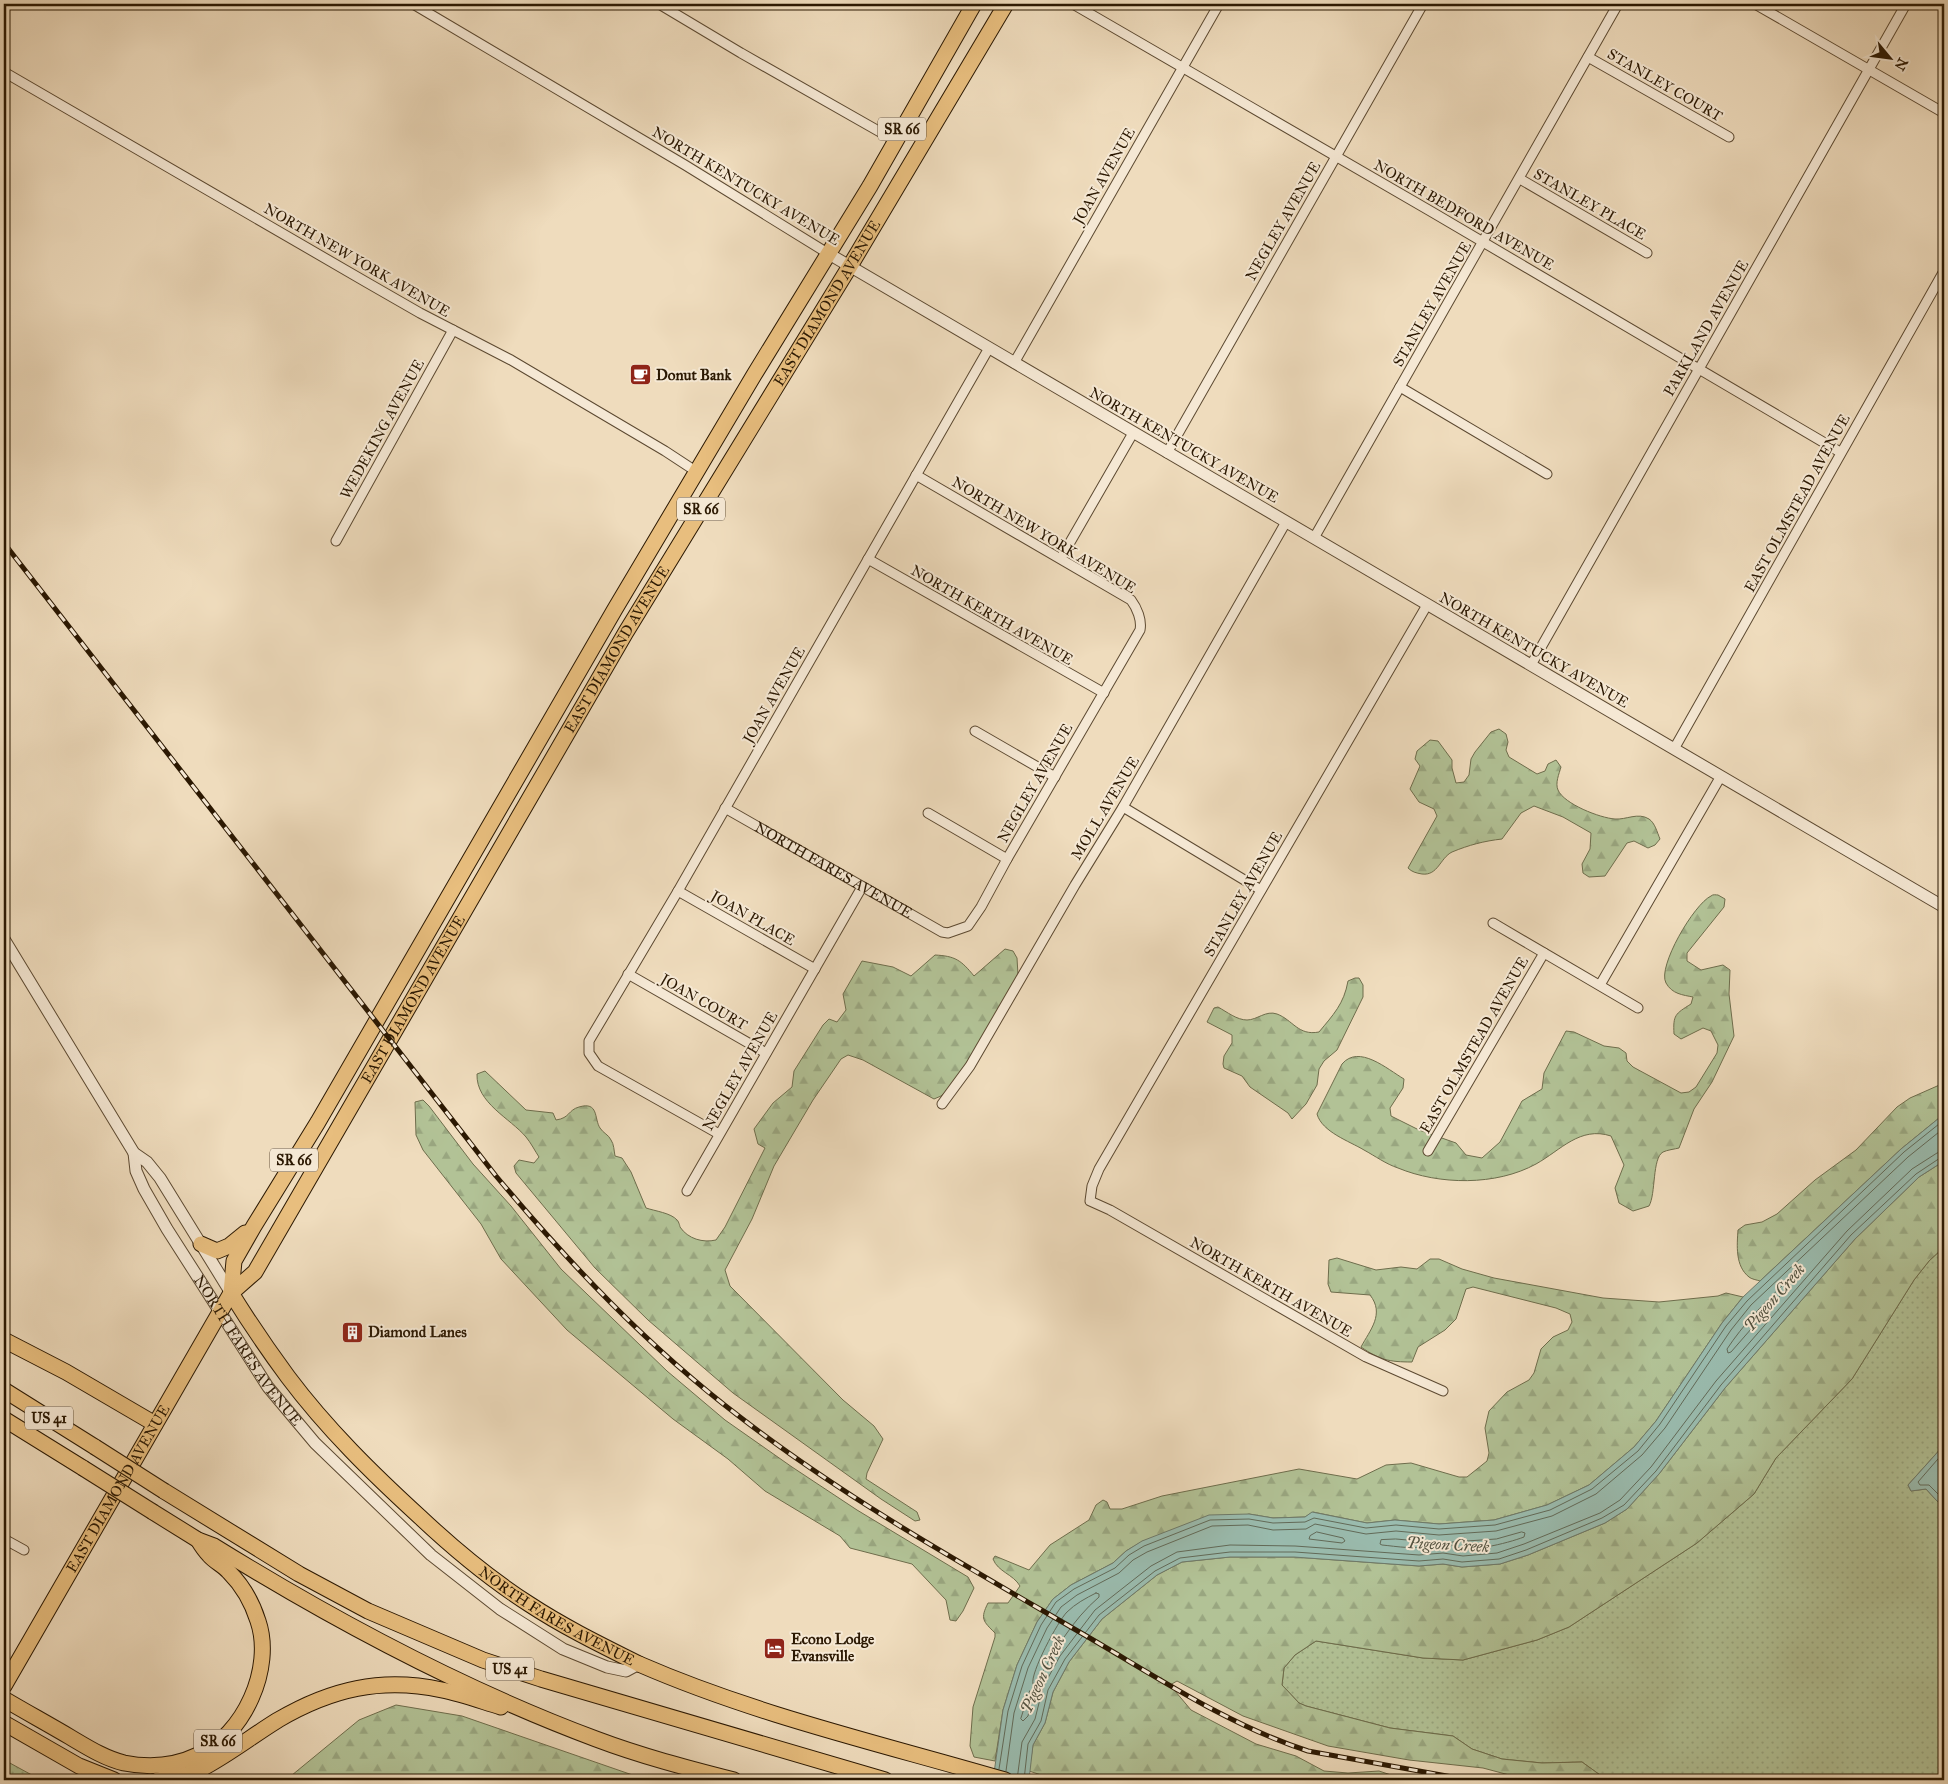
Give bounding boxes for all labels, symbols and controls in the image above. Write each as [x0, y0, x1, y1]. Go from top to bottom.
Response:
north arrow [1866, 32, 1916, 82]
street label: STANLEY COURT [1604, 45, 1726, 125]
text: N [1891, 55, 1911, 73]
road number: SR 66 [878, 118, 926, 140]
street label: NORTH KENTUCKY AVENUE [649, 123, 843, 249]
street label: JOAN AVENUE [1068, 124, 1140, 230]
street label: NORTH BEDFORD AVENUE [1371, 156, 1558, 274]
street label: NEGLEY AVENUE [1242, 158, 1325, 284]
street label: STANLEY PLACE [1531, 165, 1650, 244]
street label: NORTH NEW YORK AVENUE [261, 199, 453, 321]
street label: EAST DIAMOND AVENUE [770, 217, 884, 389]
street label: STANLEY AVENUE [1389, 238, 1475, 370]
street label: PARKLAND AVENUE [1660, 256, 1753, 399]
street label: WEDEKING AVENUE [336, 356, 428, 502]
cafe icon: Donut Bank [628, 363, 652, 387]
place label: Donut Bank [656, 366, 732, 384]
street label: NORTH KENTUCKY AVENUE [1086, 383, 1282, 507]
street label: EAST OLMSTEAD AVENUE [1740, 410, 1854, 595]
street label: NORTH NEW YORK AVENUE [949, 473, 1140, 597]
road number: SR 66 [677, 498, 725, 520]
street label: NORTH KERTH AVENUE [908, 561, 1077, 669]
street label: EAST DIAMOND AVENUE [561, 562, 673, 736]
street label: NORTH KENTUCKY AVENUE [1436, 588, 1632, 712]
street label: JOAN AVENUE [738, 643, 810, 749]
street label: NEGLEY AVENUE [994, 720, 1077, 846]
street label: MOLL AVENUE [1067, 753, 1143, 863]
street label: NORTH FARES AVENUE [752, 818, 916, 922]
street label: STANLEY AVENUE [1200, 828, 1286, 960]
street label: JOAN PLACE [706, 886, 798, 950]
street label: EAST DIAMOND AVENUE [357, 912, 469, 1086]
street label: EAST OLMSTEAD AVENUE [1416, 953, 1532, 1137]
street label: JOAN COURT [655, 969, 751, 1035]
street label: NEGLEY AVENUE [699, 1008, 782, 1134]
road number: SR 66 [270, 1148, 318, 1172]
street label: NORTH KERTH AVENUE [1187, 1233, 1356, 1341]
water label: Pigeon Creek [1740, 1260, 1809, 1335]
street label: NORTH FARES AVENUE [190, 1272, 306, 1430]
building icon: Diamond Lanes [340, 1320, 364, 1344]
place label: Diamond Lanes [368, 1323, 467, 1341]
street label: EAST DIAMOND AVENUE [62, 1401, 174, 1576]
road number: US 41 [25, 1406, 73, 1430]
water label: Pigeon Creek [1406, 1533, 1490, 1556]
street label: NORTH FARES AVENUE [475, 1563, 638, 1669]
place label: Econo Lodge Evansville [791, 1630, 875, 1665]
water label: Pigeon Creek [1016, 1633, 1069, 1716]
hotel icon: Econo Lodge Evansville [763, 1636, 787, 1660]
road number: US 41 [486, 1658, 534, 1680]
road number: SR 66 [194, 1730, 242, 1752]

